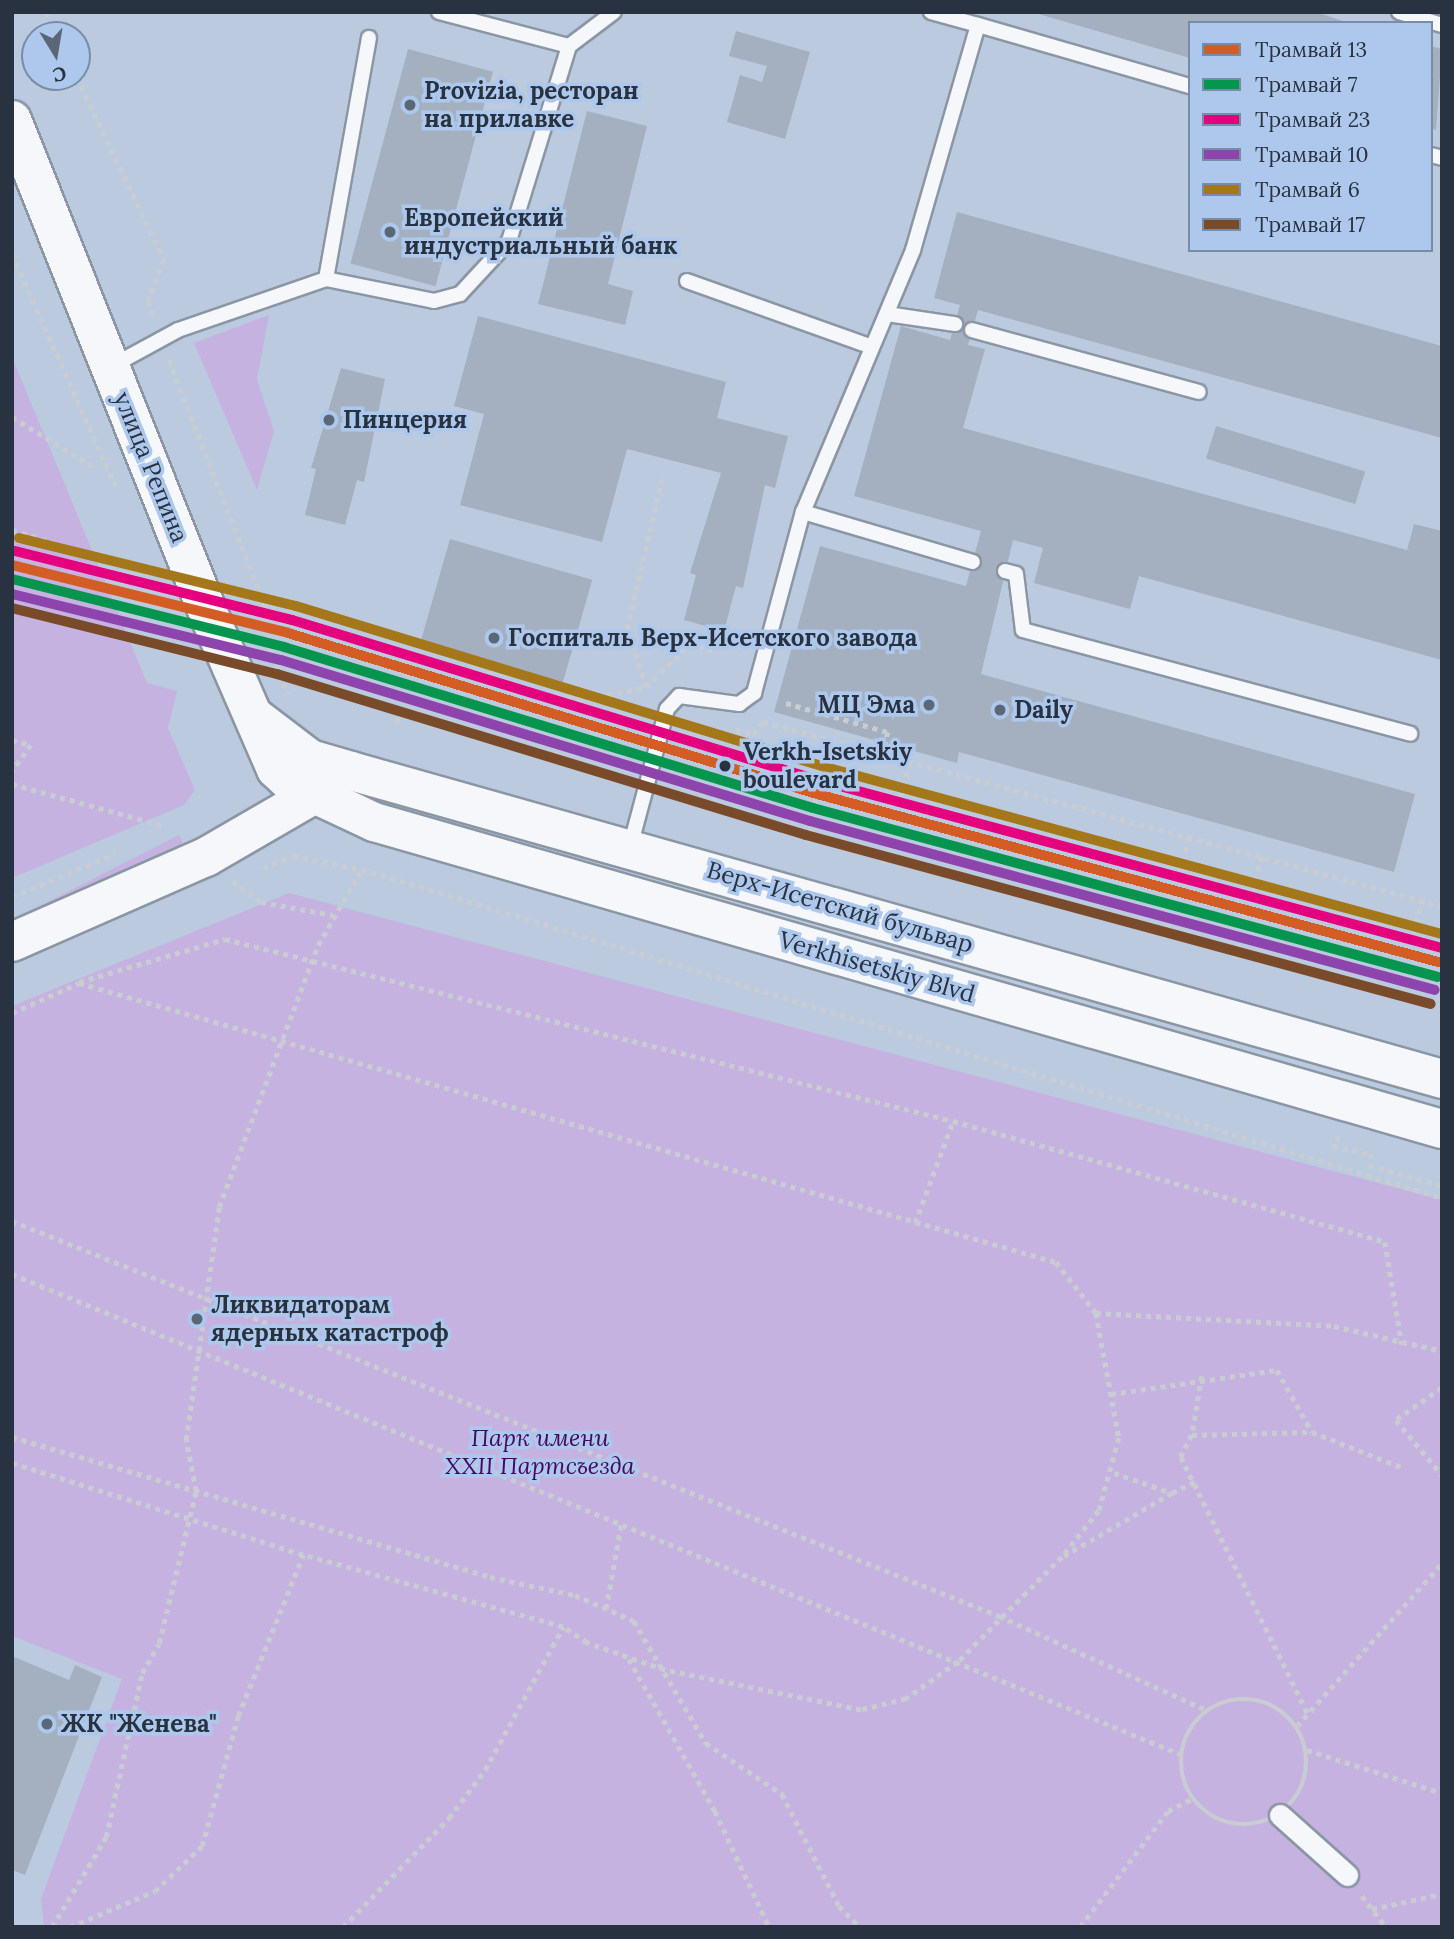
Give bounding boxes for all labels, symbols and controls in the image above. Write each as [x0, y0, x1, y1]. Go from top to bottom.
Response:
north arrow [21, 21, 91, 91]
legend [1188, 21, 1433, 252]
text: Трамвай 13 [1255, 36, 1367, 63]
text: С [51, 62, 68, 88]
text: Трамвай 7 [1255, 71, 1357, 98]
place label: Provizia, ресторан на прилавке [424, 77, 639, 133]
marker: Provizia, ресторан на прилавке [402, 97, 418, 113]
text: Трамвай 23 [1255, 106, 1370, 133]
text: Трамвай 10 [1255, 141, 1368, 168]
text: Трамвай 6 [1255, 176, 1360, 203]
place label: Европейский индустриальный банк [404, 204, 677, 260]
text: Трамвай 17 [1255, 211, 1365, 238]
marker: Европейский индустриальный банк [382, 224, 398, 240]
street label: улица Репина [108, 387, 194, 547]
place label: Пинцерия [343, 406, 467, 434]
marker: Пинцерия [321, 412, 337, 428]
place label: Госпиталь Верх-Исетского завода [508, 624, 917, 652]
marker: Госпиталь Верх-Исетского завода [486, 630, 502, 646]
place label: МЦ Эма [818, 691, 915, 719]
place label: Daily [1014, 696, 1073, 724]
marker: МЦ Эма [921, 697, 937, 713]
marker: Daily [992, 702, 1008, 718]
place label: Verkh-Isetskiy boulevard [743, 738, 912, 794]
marker: Verkh-Isetskiy boulevard [713, 754, 737, 778]
street label: Верх-Исетский бульвар [704, 855, 976, 959]
street label: Verkhisetskiy Blvd [776, 925, 978, 1009]
place label: Ликвидаторам ядерных катастроф [211, 1291, 449, 1347]
marker: Ликвидаторам ядерных катастроф [189, 1311, 205, 1327]
park label: Парк имени XXII Партсъезда [445, 1424, 635, 1480]
place label: ЖК "Женева" [61, 1710, 217, 1738]
marker: ЖК "Женева" [39, 1716, 55, 1732]

